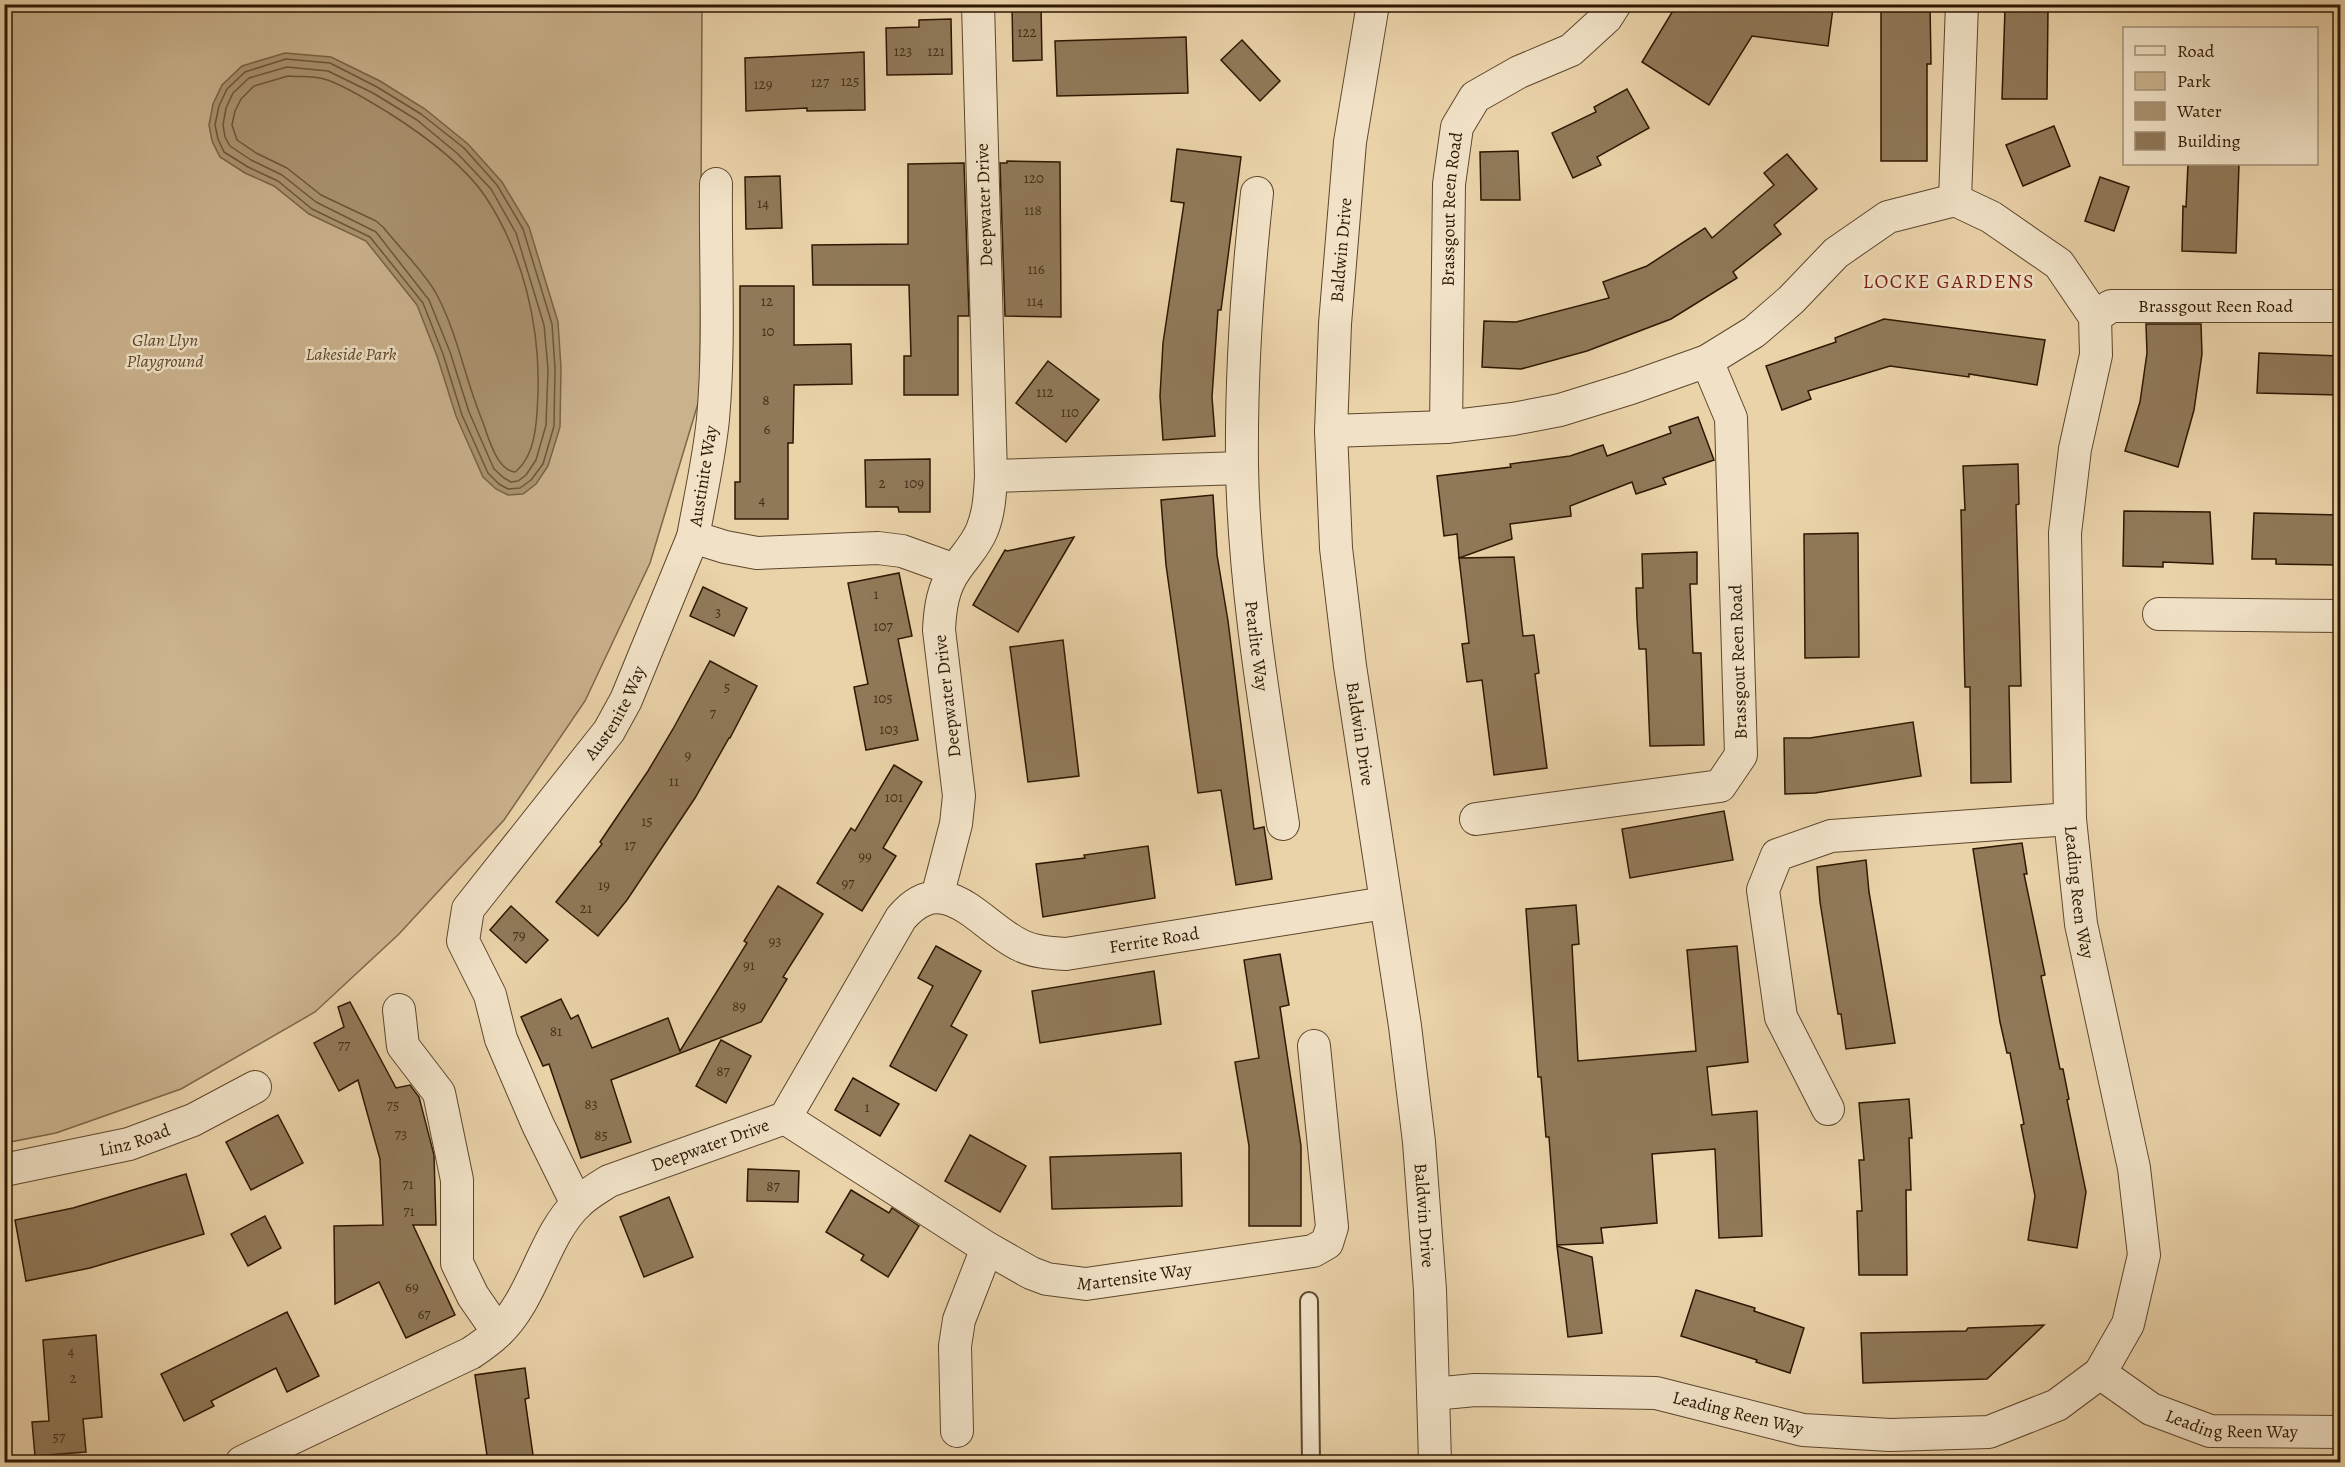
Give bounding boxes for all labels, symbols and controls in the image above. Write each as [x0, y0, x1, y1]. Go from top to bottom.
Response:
house number: 122 [1017, 22, 1037, 42]
legend [2123, 27, 2318, 165]
text: Road [2177, 39, 2215, 63]
house number: 123 [894, 41, 912, 61]
house number: 121 [927, 41, 945, 61]
text: Park [2177, 69, 2211, 93]
house number: 125 [841, 71, 859, 91]
house number: 127 [811, 72, 830, 92]
house number: 129 [753, 74, 773, 94]
text: Water [2176, 99, 2222, 123]
text: Building [2177, 129, 2241, 153]
street label: Brassgout Reen Road [1436, 130, 1468, 287]
street label: Deepwater Drive [970, 143, 998, 267]
house number: 120 [1024, 168, 1044, 188]
house number: 14 [757, 193, 769, 213]
street label: Baldwin Drive [1324, 197, 1358, 303]
house number: 118 [1024, 200, 1042, 220]
house number: 116 [1027, 259, 1045, 279]
district label: LOCKE GARDENS [1863, 268, 2035, 295]
house number: 12 [761, 291, 773, 311]
house number: 114 [1026, 291, 1044, 311]
street label: Brassgout Reen Road [2138, 294, 2293, 318]
house number: 10 [761, 321, 775, 341]
park label: Glan Llyn Playground [126, 328, 204, 373]
park label: Lakeside Park [305, 342, 397, 366]
house number: 112 [1036, 382, 1054, 402]
house number: 8 [762, 390, 770, 410]
house number: 110 [1061, 402, 1079, 422]
house number: 6 [764, 419, 771, 439]
street label: Austinite Way [683, 423, 723, 529]
house number: 2 [878, 473, 886, 493]
house number: 109 [904, 473, 924, 493]
house number: 4 [759, 490, 766, 510]
house number: 1 [873, 584, 879, 604]
street label: Brassgout Reen Road [1723, 584, 1753, 740]
street label: Pearlite Way [1239, 599, 1275, 694]
house number: 3 [715, 602, 721, 622]
house number: 107 [873, 616, 893, 636]
street label: Deepwater Drive [928, 633, 966, 759]
street label: Austenite Way [578, 661, 651, 765]
house number: 5 [724, 677, 730, 697]
street label: Baldwin Drive [1341, 680, 1380, 787]
house number: 105 [873, 688, 893, 708]
house number: 7 [710, 703, 717, 723]
house number: 103 [879, 719, 899, 739]
house number: 9 [685, 745, 692, 765]
house number: 11 [669, 771, 679, 791]
house number: 101 [885, 787, 903, 807]
house number: 15 [641, 811, 653, 831]
street label: Leading Reen Way [2059, 824, 2100, 962]
house number: 17 [624, 835, 636, 855]
house number: 99 [858, 846, 872, 866]
house number: 97 [841, 873, 855, 893]
house number: 19 [598, 875, 610, 895]
house number: 21 [580, 898, 592, 918]
street label: Ferrite Road [1108, 921, 1201, 959]
house number: 79 [512, 925, 526, 945]
house number: 93 [768, 931, 782, 951]
house number: 91 [743, 955, 755, 975]
house number: 89 [732, 996, 746, 1016]
house number: 81 [550, 1021, 562, 1041]
house number: 77 [338, 1035, 351, 1055]
house number: 87 [716, 1061, 730, 1081]
house number: 83 [584, 1094, 598, 1114]
house number: 75 [387, 1095, 399, 1115]
house number: 1 [864, 1097, 870, 1117]
street label: Deepwater Drive [648, 1113, 772, 1177]
street label: Linz Road [97, 1118, 174, 1162]
house number: 73 [395, 1124, 407, 1144]
house number: 85 [594, 1125, 608, 1145]
street label: Baldwin Drive [1409, 1162, 1440, 1268]
house number: 71 [402, 1174, 414, 1194]
house number: 87 [766, 1176, 780, 1196]
house number: 71 [403, 1201, 415, 1221]
street label: Martensite Way [1075, 1257, 1194, 1297]
house number: 69 [405, 1277, 419, 1297]
house number: 67 [417, 1304, 431, 1324]
house number: 4 [68, 1341, 75, 1361]
house number: 2 [69, 1368, 77, 1388]
street label: Leading Reen Way [1670, 1385, 1807, 1441]
street label: Leading Reen Way [2162, 1403, 2299, 1444]
house number: 57 [53, 1427, 66, 1447]

